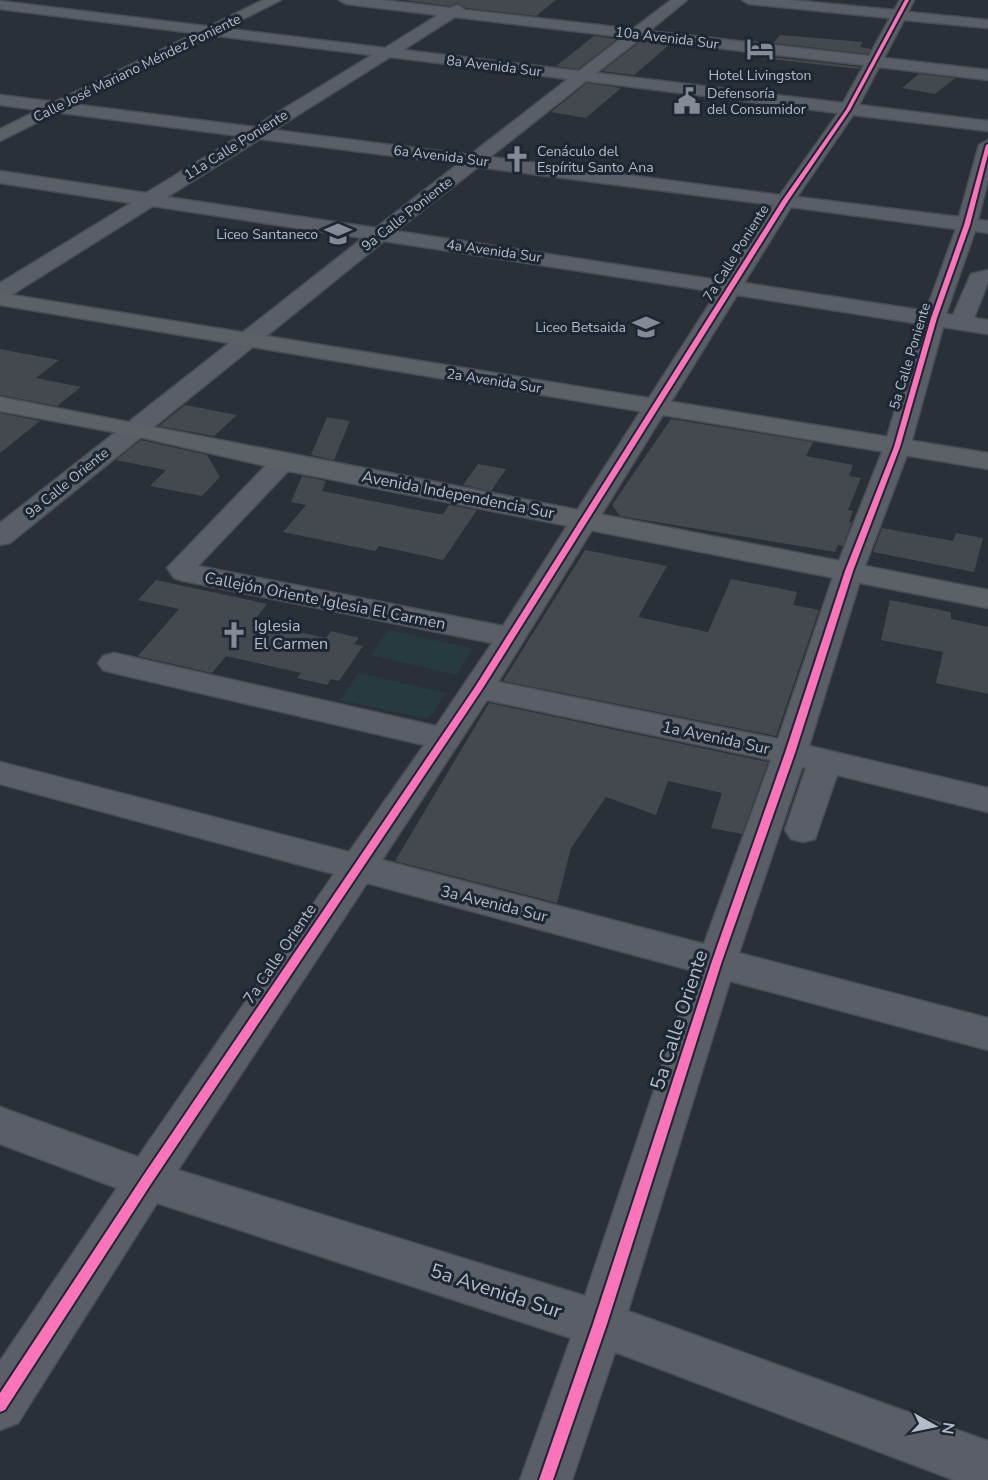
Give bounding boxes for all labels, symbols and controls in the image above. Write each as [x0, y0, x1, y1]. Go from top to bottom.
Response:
street label: Calle José Mariano Méndez Poniente [30, 9, 244, 127]
street label: 10a Avenida Sur [614, 22, 720, 54]
hotel icon: Hotel Livingston [745, 34, 775, 64]
street label: 8a Avenida Sur [445, 51, 543, 81]
place label: Hotel Livingston [708, 66, 812, 85]
place label: Defensoría del Consumidor [707, 84, 806, 119]
public building icon: Defensoría del Consumidor [672, 86, 702, 116]
street label: 11a Calle Poniente [181, 105, 291, 185]
street label: 6a Avenida Sur [392, 141, 490, 171]
place label: Cenáculo del Espíritu Santo Ana [537, 142, 654, 177]
church icon: Cenáculo del Espíritu Santo Ana [502, 144, 532, 174]
street label: 9a Calle Poniente [358, 172, 456, 256]
street label: 7a Calle Poniente [699, 201, 773, 305]
school or university icon: Liceo Santaneco [323, 219, 353, 249]
place label: Liceo Santaneco [216, 225, 318, 244]
street label: 4a Avenida Sur [445, 235, 543, 267]
street label: 5a Calle Poniente [885, 300, 935, 412]
school or university icon: Liceo Betsaida [631, 312, 661, 342]
place label: Liceo Betsaida [535, 318, 626, 337]
street label: 2a Avenida Sur [445, 364, 543, 398]
street label: 9a Calle Oriente [21, 444, 113, 522]
street label: Avenida Independencia Sur [360, 466, 556, 525]
street label: Callejón Oriente Iglesia El Carmen [203, 568, 447, 634]
place label: Iglesia El Carmen [254, 616, 328, 654]
church icon: Iglesia El Carmen [219, 620, 249, 650]
street label: 1a Avenida Sur [660, 716, 772, 760]
street label: 3a Avenida Sur [438, 880, 550, 928]
street label: 7a Calle Oriente [238, 900, 322, 1008]
street label: 5a Calle Oriente [644, 947, 714, 1093]
street label: 5a Avenida Sur [427, 1257, 565, 1325]
north arrow [904, 1396, 964, 1456]
text: N [936, 1421, 960, 1436]

